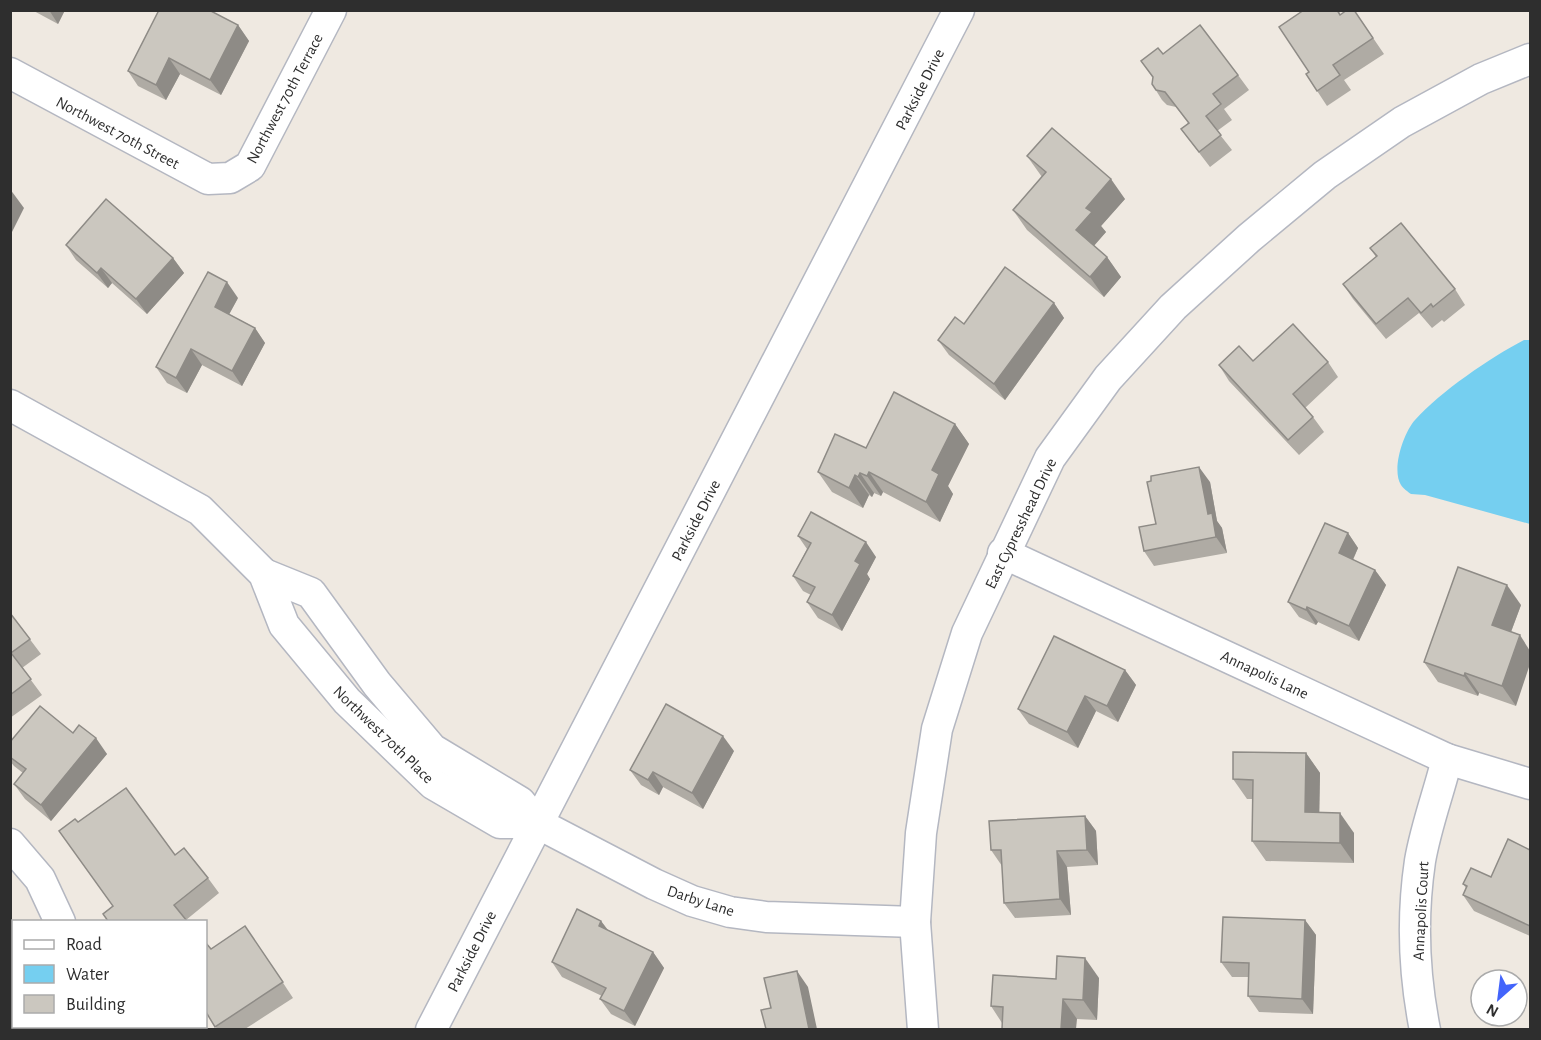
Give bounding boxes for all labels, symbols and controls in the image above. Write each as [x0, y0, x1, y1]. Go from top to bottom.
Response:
street label: Northwest 70th Terrace [244, 31, 326, 166]
street label: Parkside Drive [893, 46, 947, 133]
street label: Northwest 70th Street [53, 94, 182, 172]
street label: East Cypresshead Drive [982, 456, 1060, 592]
street label: Parkside Drive [669, 477, 723, 564]
street label: Annapolis Lane [1218, 648, 1311, 702]
street label: Northwest 70th Place [330, 683, 437, 787]
street label: Annapolis Court [1410, 861, 1432, 961]
street label: Darby Lane [665, 883, 736, 920]
street label: Parkside Drive [445, 908, 499, 995]
legend [12, 920, 207, 1028]
text: Road [66, 936, 102, 954]
text: Water [66, 966, 109, 984]
north arrow [1469, 968, 1529, 1028]
text: Building [66, 996, 126, 1014]
text: N [1484, 1001, 1501, 1020]

